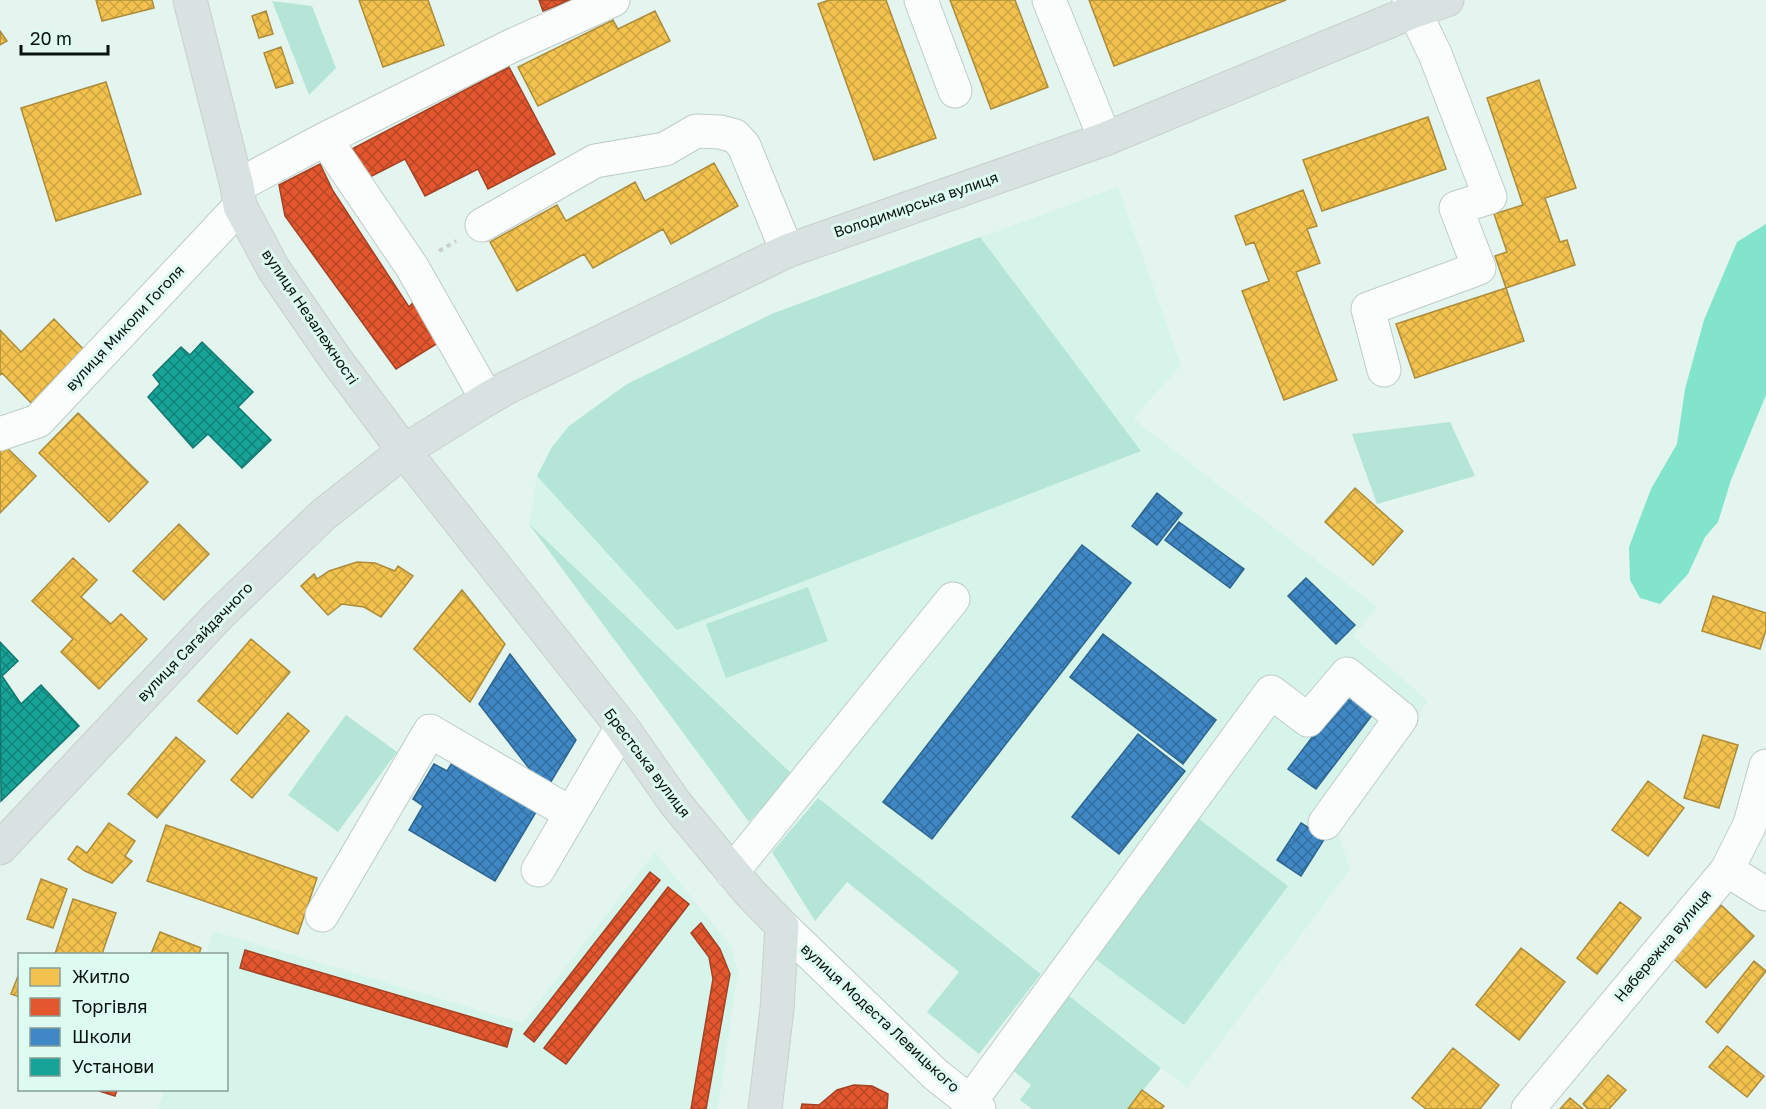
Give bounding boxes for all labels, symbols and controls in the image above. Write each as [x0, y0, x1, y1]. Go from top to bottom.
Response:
scale bar [21, 18, 108, 56]
text: 20 m [30, 27, 72, 49]
street label: Володимирська вулиця [831, 167, 1000, 241]
street label: вулиця Незалежності [259, 245, 363, 387]
street label: вулиця Миколи Гоголя [61, 261, 187, 394]
street label: вулиця Сагайдачного [133, 578, 256, 705]
street label: Брестська вулиця [601, 704, 695, 821]
street label: Набережна вулиця [1610, 886, 1714, 1005]
street label: вулиця Модеста Левицького [798, 939, 964, 1096]
legend [18, 953, 228, 1091]
text: Житло [72, 965, 130, 987]
text: Торгівля [72, 995, 147, 1017]
text: Школи [72, 1025, 132, 1047]
text: Установи [72, 1055, 154, 1077]

